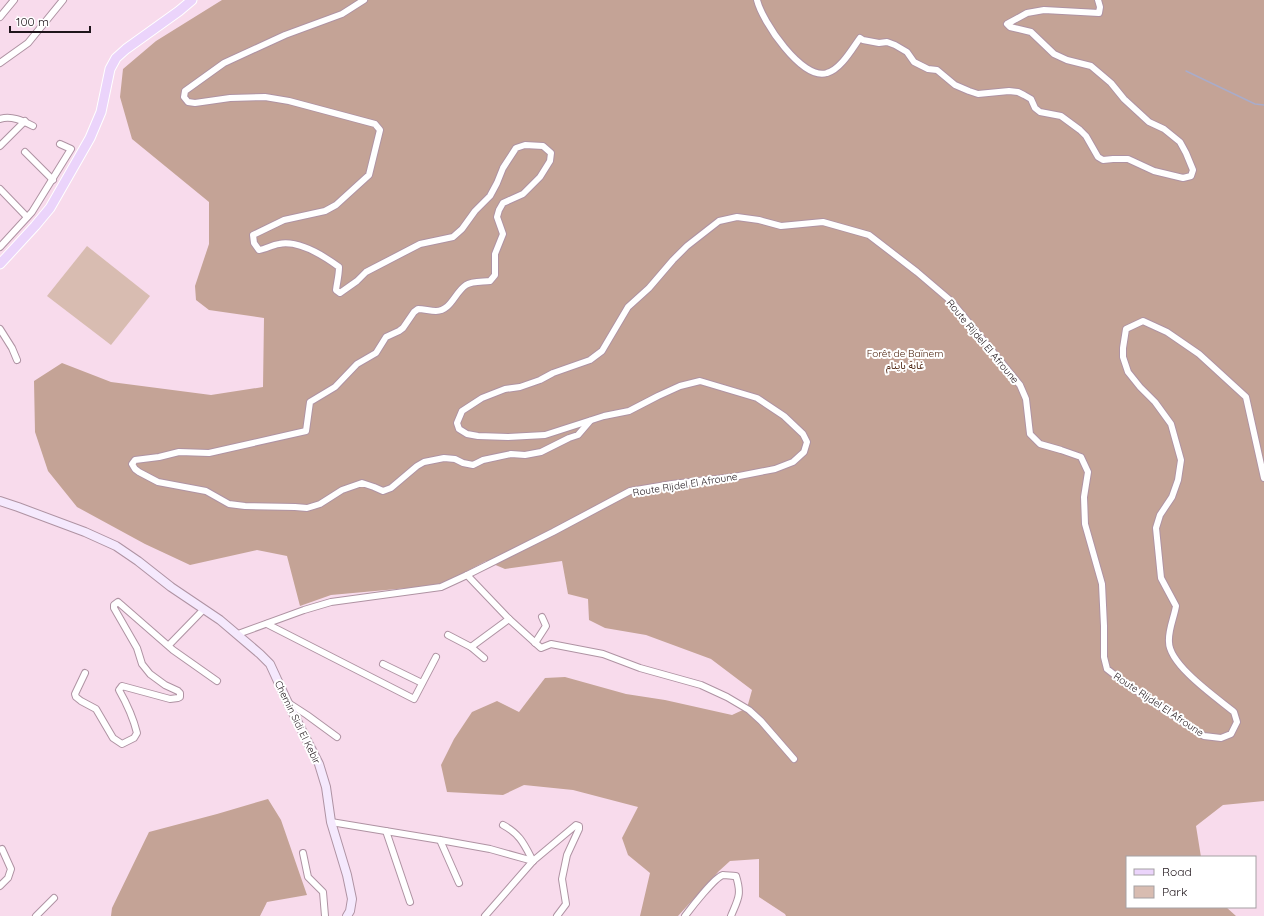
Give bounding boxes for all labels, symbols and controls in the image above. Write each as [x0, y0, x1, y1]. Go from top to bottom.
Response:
scale bar [10, 8, 90, 34]
text: 100 m [16, 14, 49, 29]
street label: Route Rijdel El Afroune [944, 297, 1022, 386]
park label: Forêt de Baïnem غابة باينام [867, 347, 943, 374]
street label: Route Rijdel El Afroune [632, 470, 739, 499]
street label: Route Rijdel El Afroune [1111, 669, 1207, 740]
street label: Chemin Sidi El Kebir [272, 678, 323, 766]
legend [1126, 856, 1256, 908]
text: Road [1162, 864, 1192, 879]
text: Park [1162, 884, 1187, 899]

